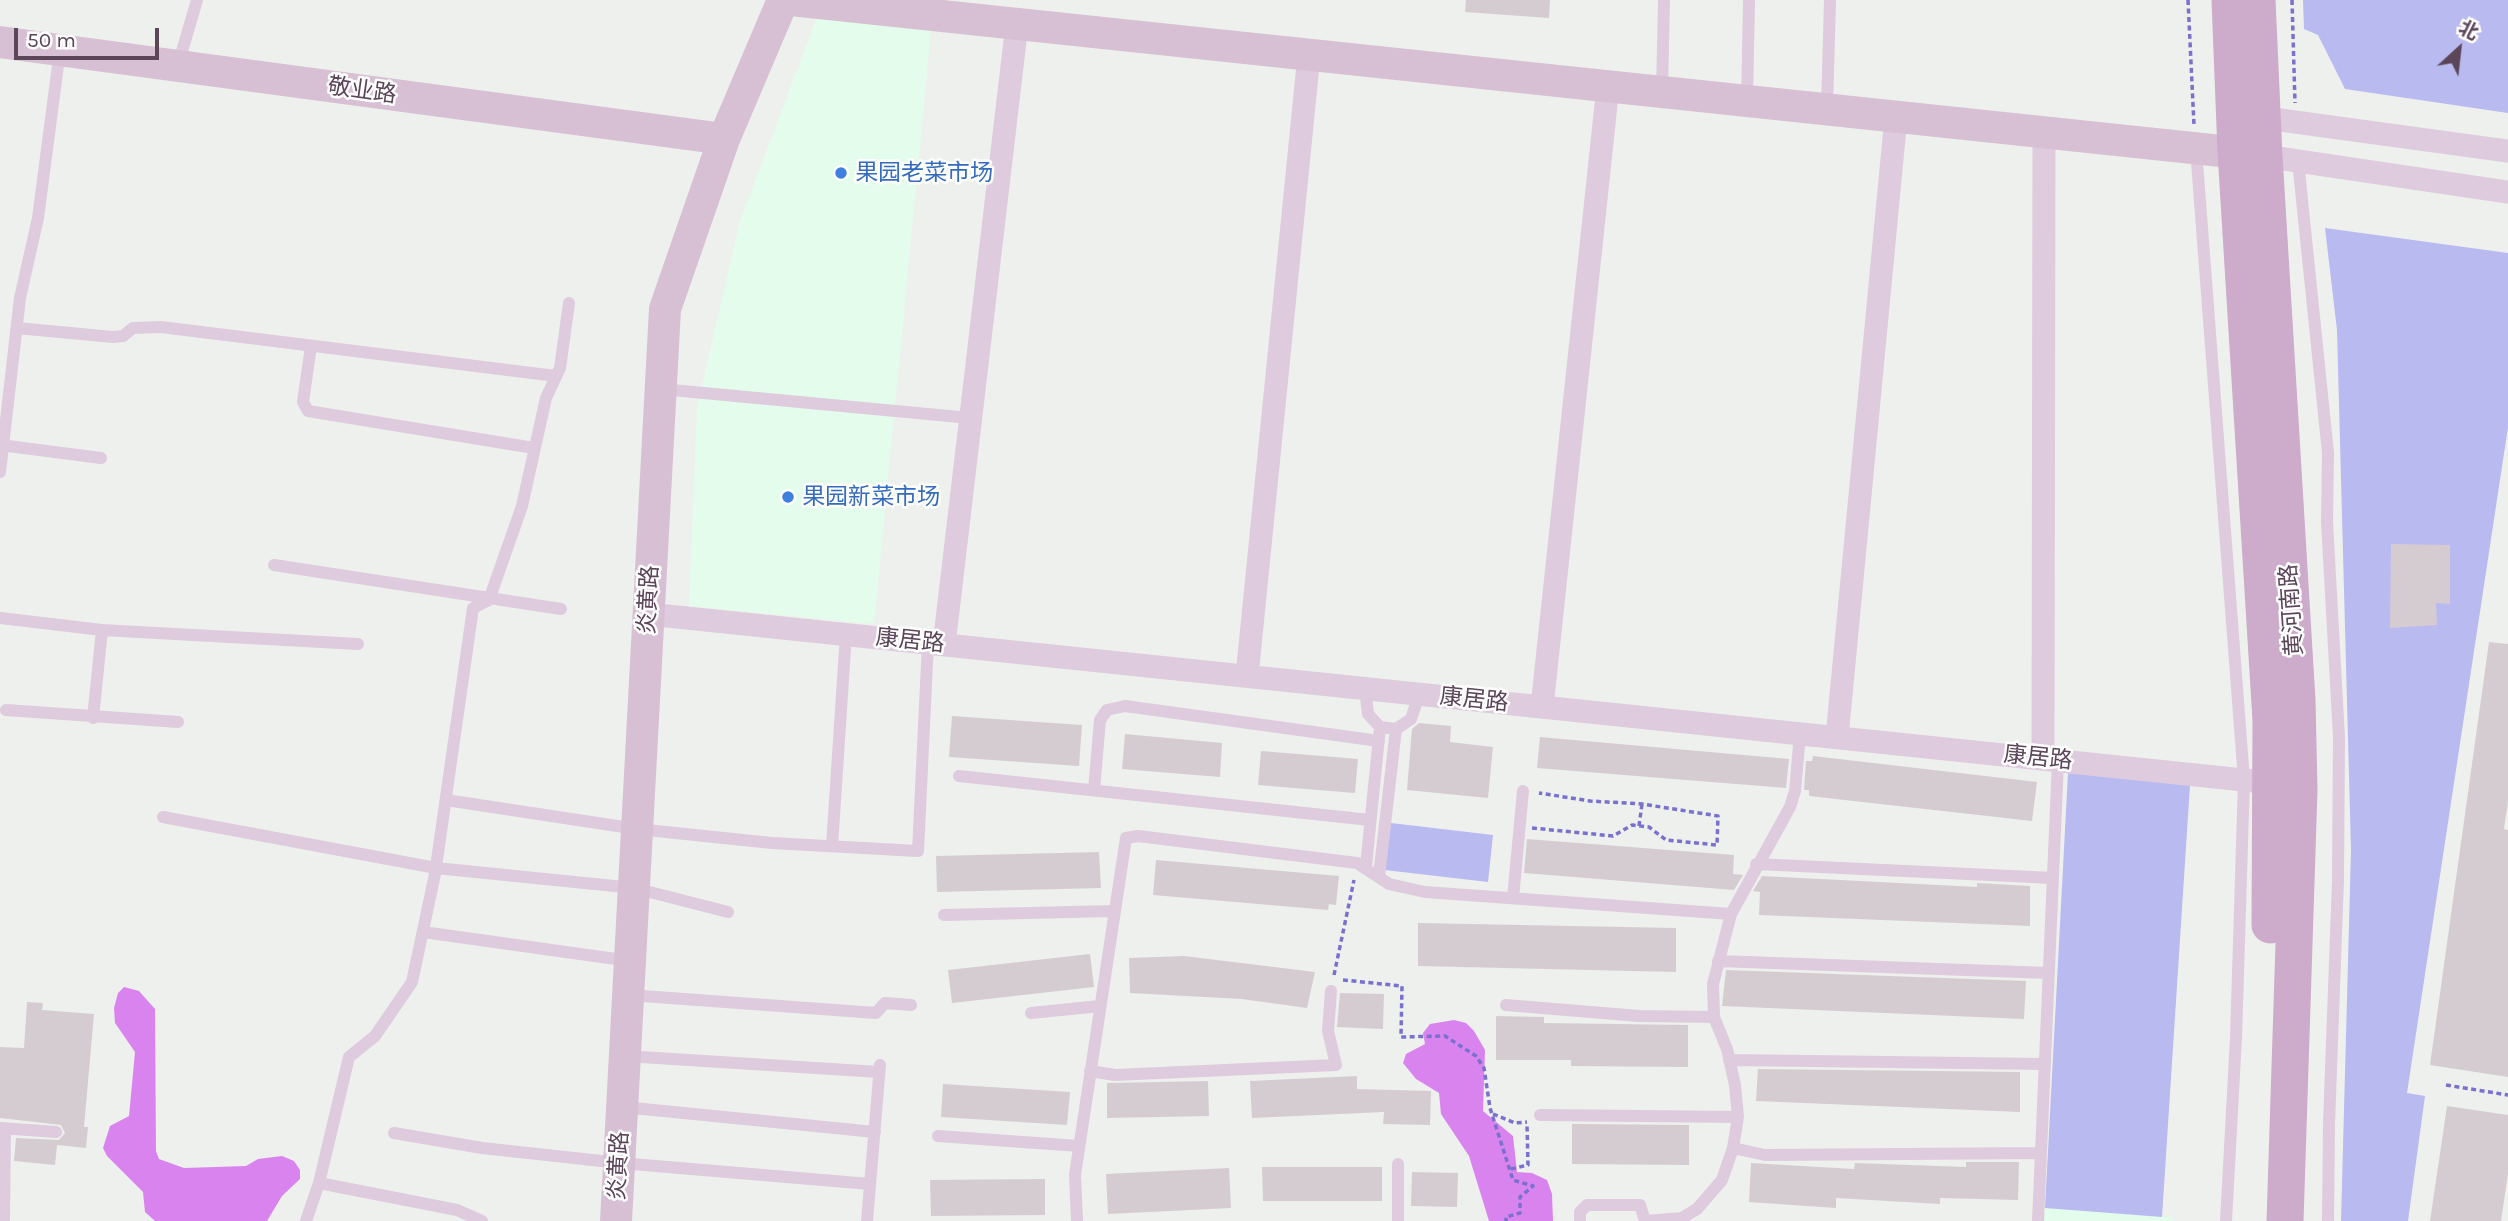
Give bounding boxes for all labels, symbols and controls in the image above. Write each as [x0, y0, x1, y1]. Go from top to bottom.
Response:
scale bar [18, 14, 163, 58]
north arrow [2424, 14, 2494, 84]
text: 北 [2455, 16, 2482, 44]
text: 50 m [27, 28, 76, 52]
street label: 敬业路 [326, 73, 398, 109]
place label: 果园老菜市场 [855, 159, 993, 187]
marker: 果园老菜市场 [833, 165, 849, 181]
place label: 果园新菜市场 [802, 483, 940, 511]
marker: 果园新菜市场 [780, 489, 796, 505]
street label: 黄河南路 [2275, 563, 2309, 657]
street label: 炎黄路 [633, 565, 665, 635]
street label: 康居路 [874, 624, 946, 658]
street label: 康居路 [1438, 683, 1510, 717]
street label: 康居路 [2002, 741, 2074, 775]
street label: 炎黄路 [603, 1131, 635, 1201]

